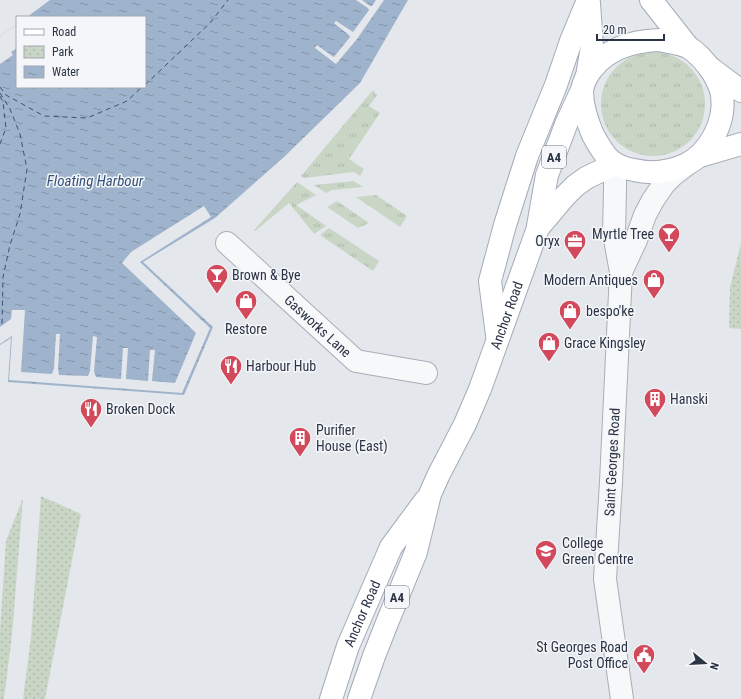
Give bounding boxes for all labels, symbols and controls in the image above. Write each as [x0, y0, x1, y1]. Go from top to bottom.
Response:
legend [16, 16, 146, 88]
scale bar [597, 16, 664, 42]
text: 20 m [603, 23, 627, 37]
text: Road [52, 25, 76, 39]
text: Park [52, 45, 74, 59]
text: Water [52, 65, 80, 79]
road number: A4 [542, 146, 566, 168]
water label: Floating Harbour [47, 172, 144, 190]
bar icon: Myrtle Tree [656, 221, 682, 254]
place label: Myrtle Tree [592, 226, 654, 242]
office icon: Oryx [562, 228, 588, 261]
place label: Oryx [535, 233, 560, 249]
bar icon: Brown & Bye [204, 262, 230, 295]
place label: Brown & Bye [232, 267, 301, 283]
shop icon: Modern Antiques [641, 267, 667, 300]
place label: Modern Antiques [544, 272, 638, 288]
street label: Anchor Road [487, 279, 526, 351]
shop icon: Restore [233, 288, 259, 321]
street label: Gasworks Lane [281, 292, 355, 361]
shop icon: bespo'ke [557, 298, 583, 331]
place label: bespo'ke [586, 303, 634, 319]
place label: Restore [225, 321, 267, 337]
shop icon: Grace Kingsley [536, 330, 562, 363]
place label: Grace Kingsley [564, 335, 646, 351]
restaurant icon: Harbour Hub [218, 353, 244, 386]
place label: Harbour Hub [246, 358, 316, 374]
building icon: Hanski [642, 386, 668, 419]
place label: Hanski [670, 391, 708, 407]
restaurant icon: Broken Dock [78, 396, 104, 429]
place label: Broken Dock [106, 401, 176, 417]
street label: Saint Georges Road [601, 407, 623, 517]
place label: Purifier House (East) [316, 422, 388, 455]
building icon: Purifier House (East) [287, 425, 313, 458]
place label: College Green Centre [562, 535, 634, 567]
school or university icon: College Green Centre [533, 538, 559, 571]
street label: Anchor Road [341, 578, 384, 649]
road number: A4 [385, 586, 409, 608]
place label: St Georges Road Post Office [536, 639, 628, 671]
public building icon: St Georges Road Post Office [631, 642, 657, 675]
north arrow [685, 643, 725, 683]
text: N [707, 661, 721, 671]

